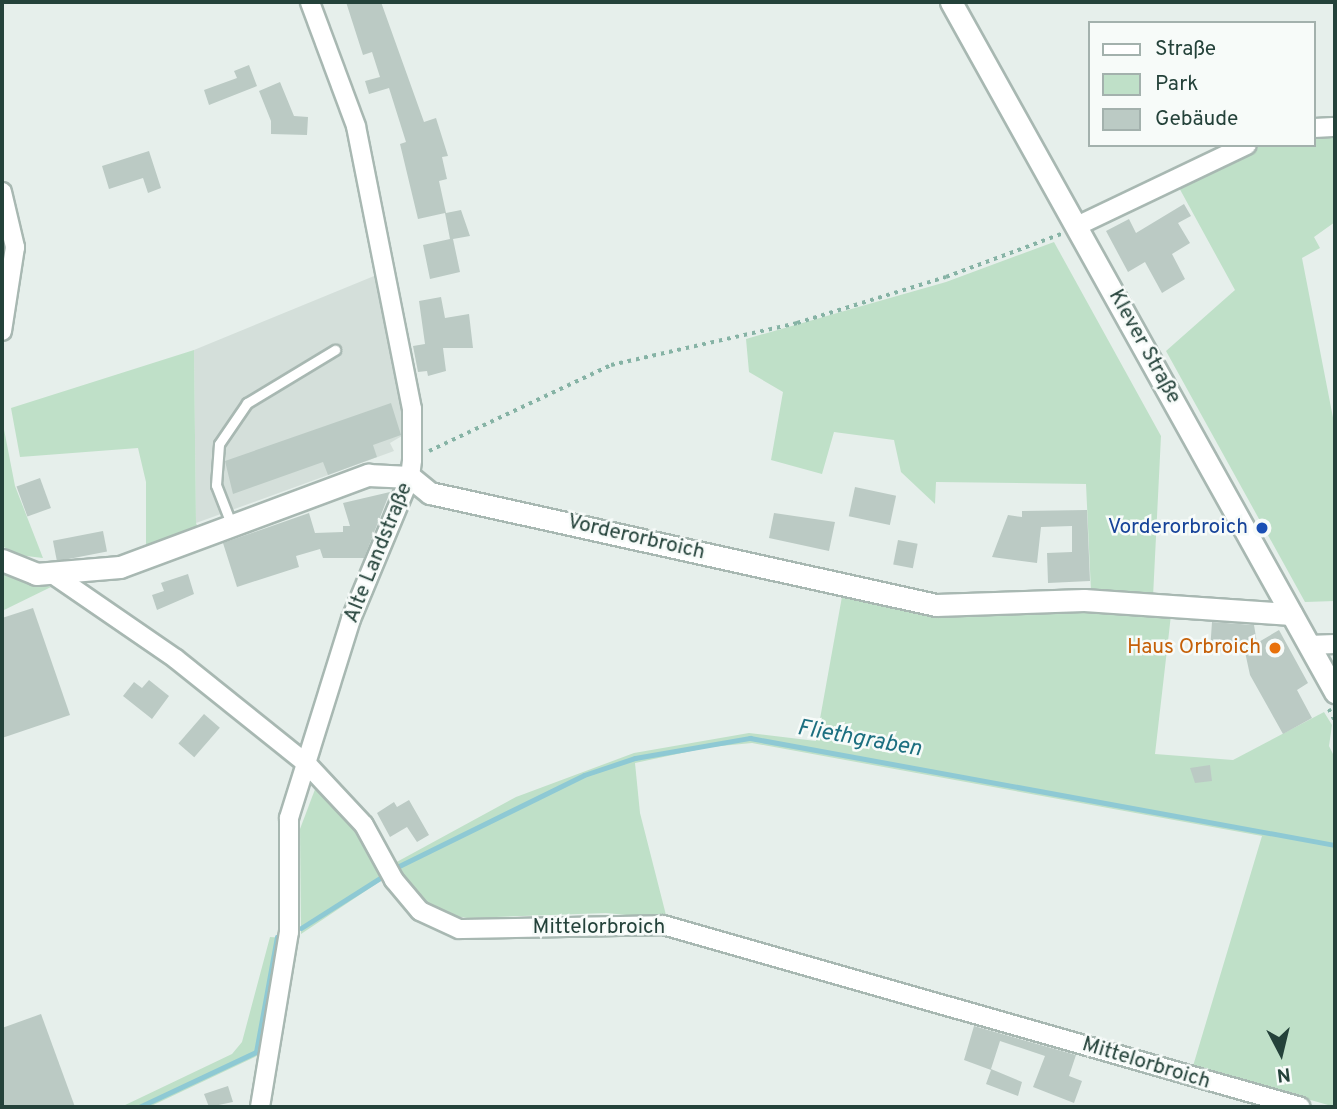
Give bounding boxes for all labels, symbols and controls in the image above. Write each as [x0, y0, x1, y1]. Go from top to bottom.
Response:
legend [1088, 21, 1316, 147]
text: Straße [1155, 36, 1216, 63]
text: Park [1155, 71, 1198, 98]
text: Gebäude [1155, 106, 1238, 133]
street label: Klever Straße [1102, 286, 1186, 408]
street label: Alte Landstraße [339, 479, 419, 627]
street label: Vorderorbroich [565, 510, 707, 566]
place label: Vorderorbroich [1108, 515, 1248, 541]
marker: Vorderorbroich [1254, 520, 1270, 536]
place label: Haus Orbroich [1127, 635, 1261, 661]
marker: Haus Orbroich [1267, 640, 1283, 656]
water label: Fliethgraben [795, 715, 923, 765]
street label: Mittelorbroich [533, 915, 665, 941]
north arrow [1246, 1018, 1316, 1088]
street label: Mittelorbroich [1079, 1033, 1213, 1095]
text: N [1275, 1061, 1292, 1087]

